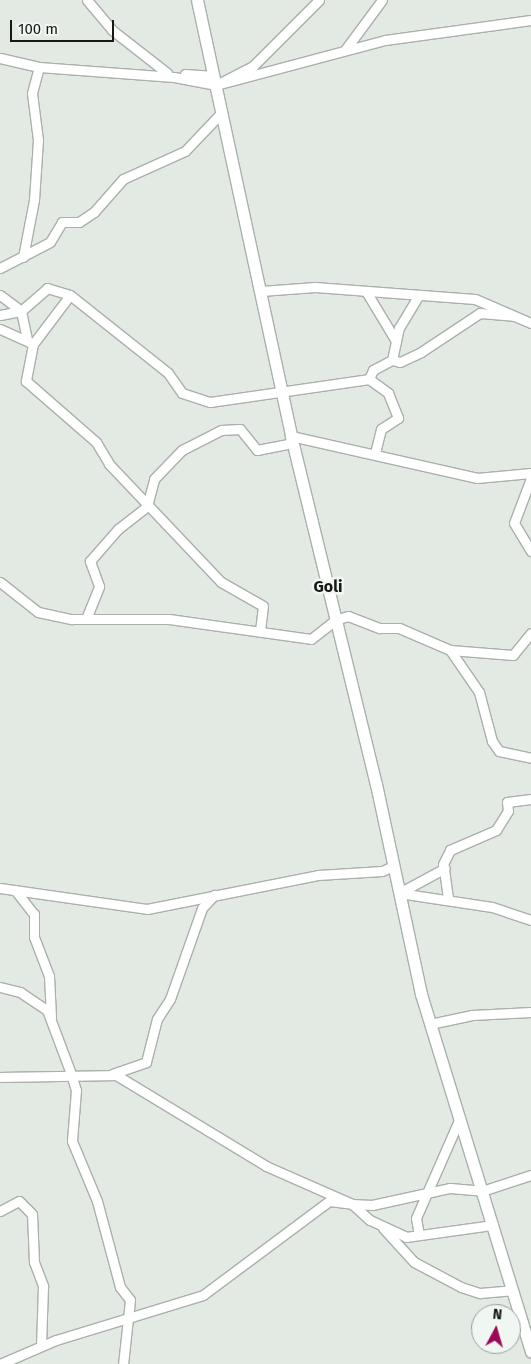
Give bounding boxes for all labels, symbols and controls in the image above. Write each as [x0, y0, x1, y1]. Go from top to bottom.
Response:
scale bar [12, 10, 116, 42]
text: 100 m [18, 20, 58, 38]
district label: Goli [314, 577, 342, 597]
north arrow [471, 1304, 521, 1354]
text: N [492, 1306, 503, 1324]

